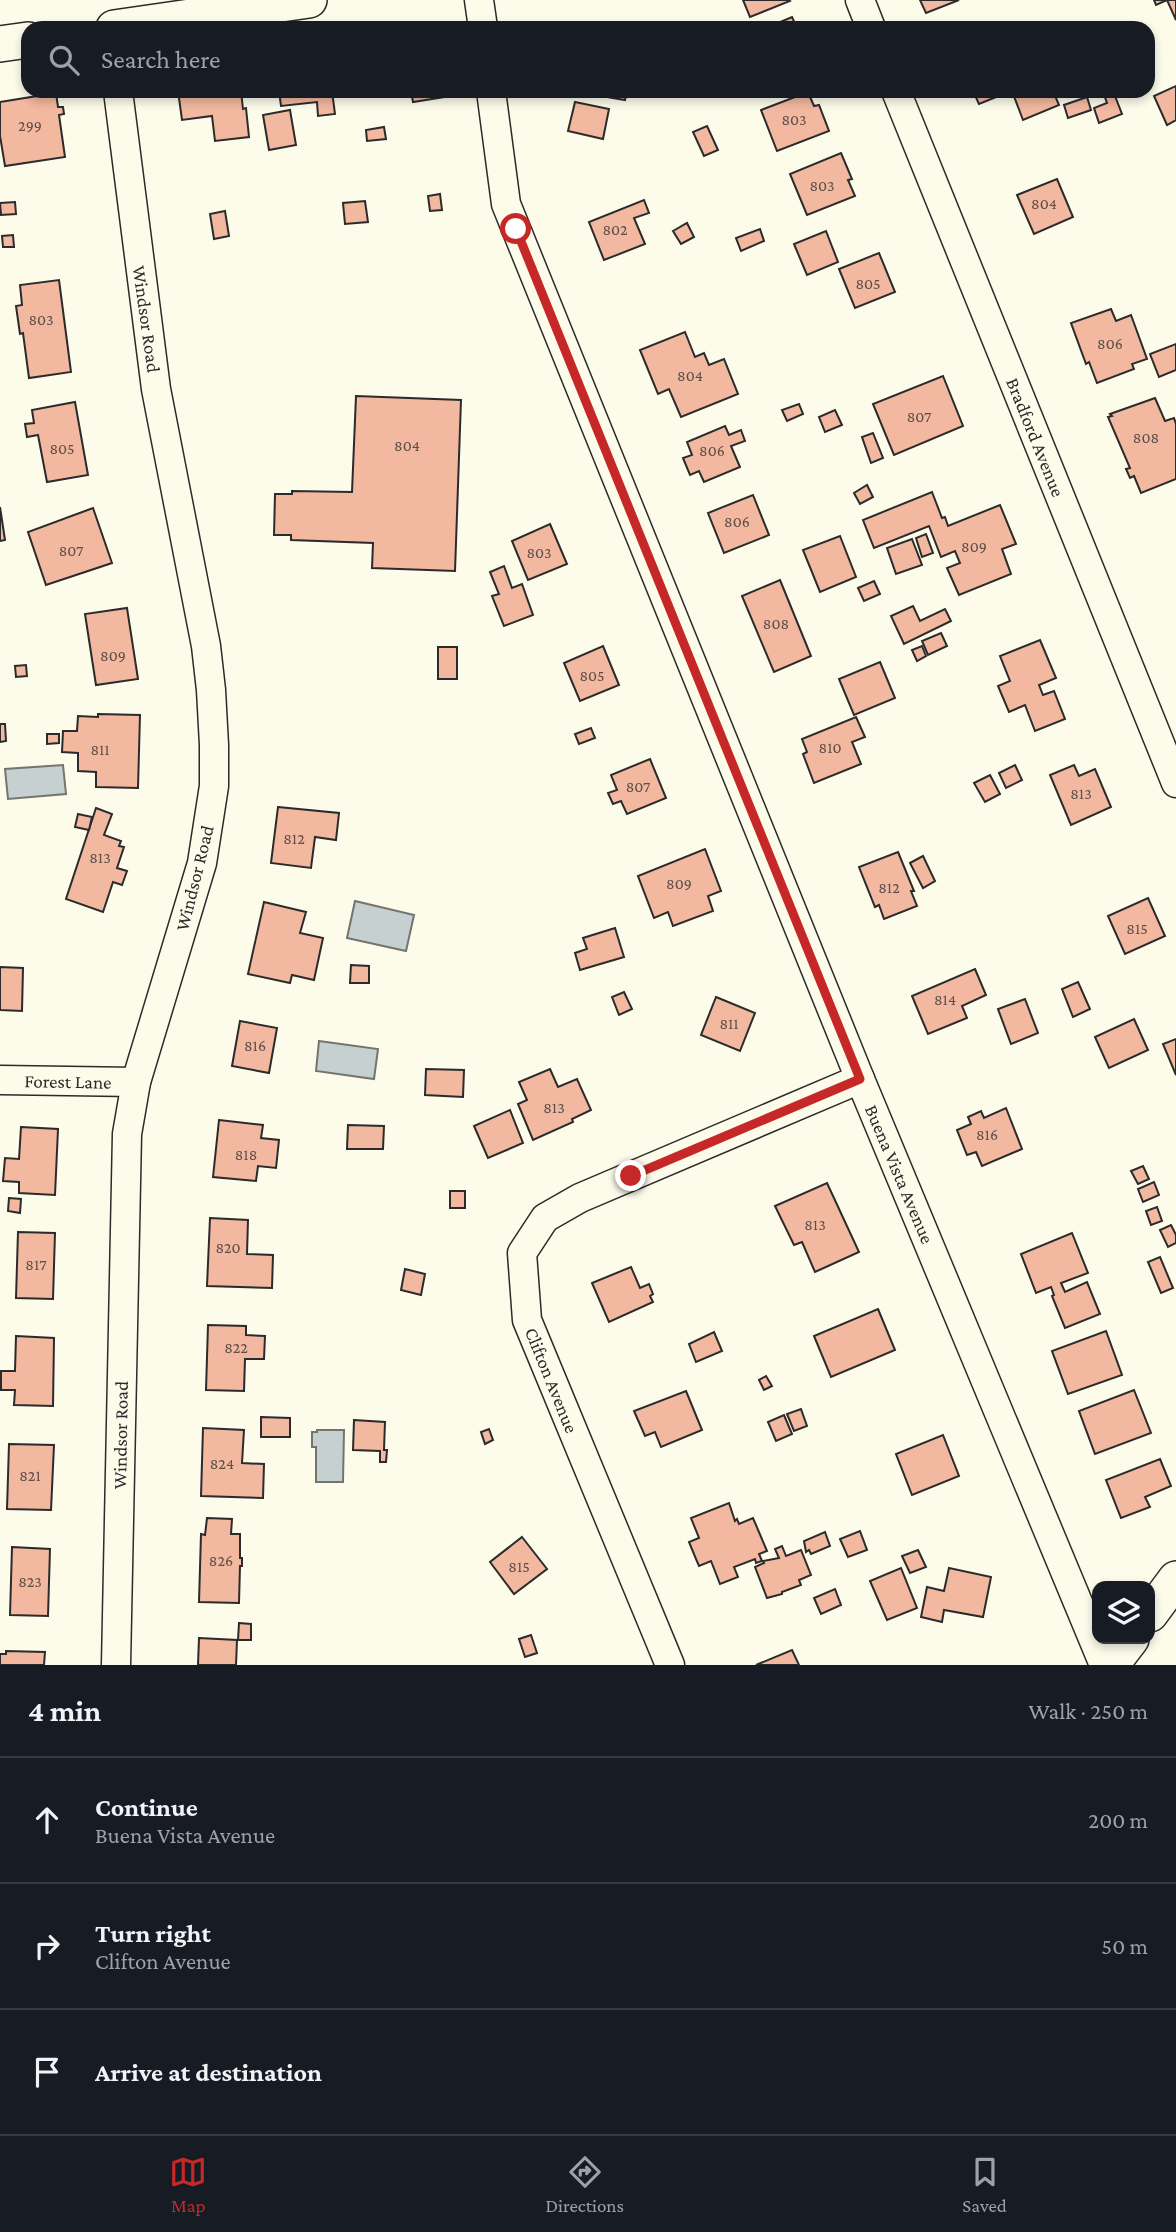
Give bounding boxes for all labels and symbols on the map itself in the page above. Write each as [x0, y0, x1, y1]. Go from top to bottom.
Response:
house number: 803 [781, 111, 807, 128]
house number: 299 [18, 117, 42, 134]
house number: 803 [809, 177, 835, 194]
house number: 804 [1031, 195, 1057, 212]
route start [500, 213, 531, 244]
house number: 802 [602, 221, 628, 238]
street label: Windsor Road [129, 264, 164, 374]
house number: 805 [855, 275, 881, 292]
house number: 803 [28, 311, 54, 328]
house number: 806 [1097, 335, 1123, 352]
house number: 804 [677, 367, 703, 384]
street label: Bradford Avenue [1002, 375, 1069, 500]
house number: 807 [907, 408, 932, 425]
house number: 808 [1133, 429, 1159, 446]
house number: 804 [394, 437, 420, 454]
house number: 805 [49, 440, 75, 457]
house number: 806 [699, 442, 725, 459]
house number: 806 [724, 513, 750, 530]
house number: 809 [961, 538, 987, 555]
house number: 807 [59, 542, 84, 559]
house number: 803 [526, 544, 552, 561]
house number: 808 [763, 615, 789, 632]
house number: 809 [100, 647, 126, 664]
house number: 805 [579, 667, 605, 684]
house number: 810 [819, 739, 841, 756]
house number: 811 [90, 741, 110, 758]
house number: 807 [626, 778, 651, 795]
house number: 813 [1070, 785, 1092, 802]
street label: Windsor Road [171, 823, 218, 933]
house number: 812 [283, 830, 305, 847]
house number: 813 [89, 849, 111, 866]
house number: 809 [666, 875, 692, 892]
house number: 812 [878, 879, 900, 896]
house number: 815 [1126, 920, 1148, 937]
house number: 814 [934, 991, 956, 1008]
house number: 811 [719, 1015, 739, 1032]
house number: 816 [244, 1037, 266, 1054]
street label: Forest Lane [24, 1070, 112, 1093]
house number: 813 [543, 1099, 565, 1116]
street label: Buena Vista Avenue [861, 1102, 938, 1247]
house number: 816 [976, 1126, 998, 1143]
house number: 818 [235, 1146, 257, 1163]
route end [615, 1160, 646, 1191]
house number: 813 [804, 1216, 826, 1233]
house number: 820 [215, 1239, 241, 1256]
house number: 817 [25, 1256, 47, 1273]
street label: Clifton Avenue [521, 1324, 582, 1436]
house number: 822 [224, 1339, 248, 1356]
street label: Windsor Road [109, 1381, 132, 1489]
house number: 824 [210, 1455, 234, 1472]
house number: 821 [19, 1467, 41, 1484]
house number: 826 [209, 1552, 233, 1569]
house number: 815 [508, 1558, 530, 1575]
house number: 823 [18, 1573, 42, 1590]

